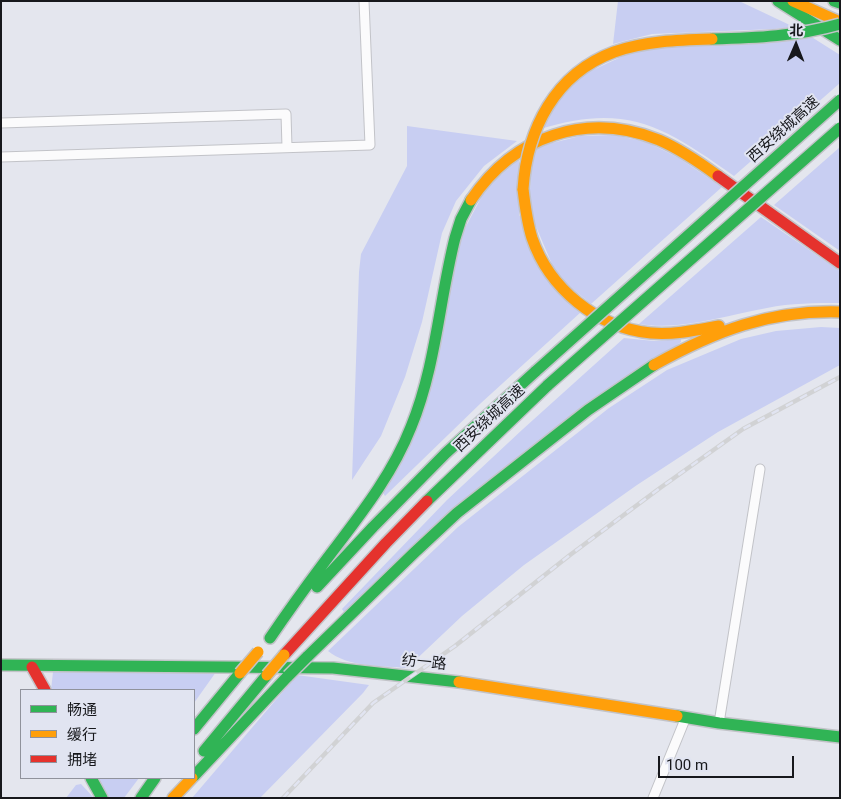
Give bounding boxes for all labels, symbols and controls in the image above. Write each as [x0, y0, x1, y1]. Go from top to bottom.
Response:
north arrow [771, 20, 821, 70]
text: 北 [789, 22, 803, 38]
street label: 西安绕城高速 [745, 93, 823, 167]
street label: 西安绕城高速 [451, 382, 529, 456]
street label: 纺一路 [401, 652, 447, 674]
legend [20, 689, 195, 779]
text: 畅通 [67, 701, 97, 719]
text: 缓行 [67, 726, 97, 744]
scale bar [661, 746, 797, 778]
text: 拥堵 [67, 751, 97, 769]
text: 100 m [666, 756, 708, 774]

